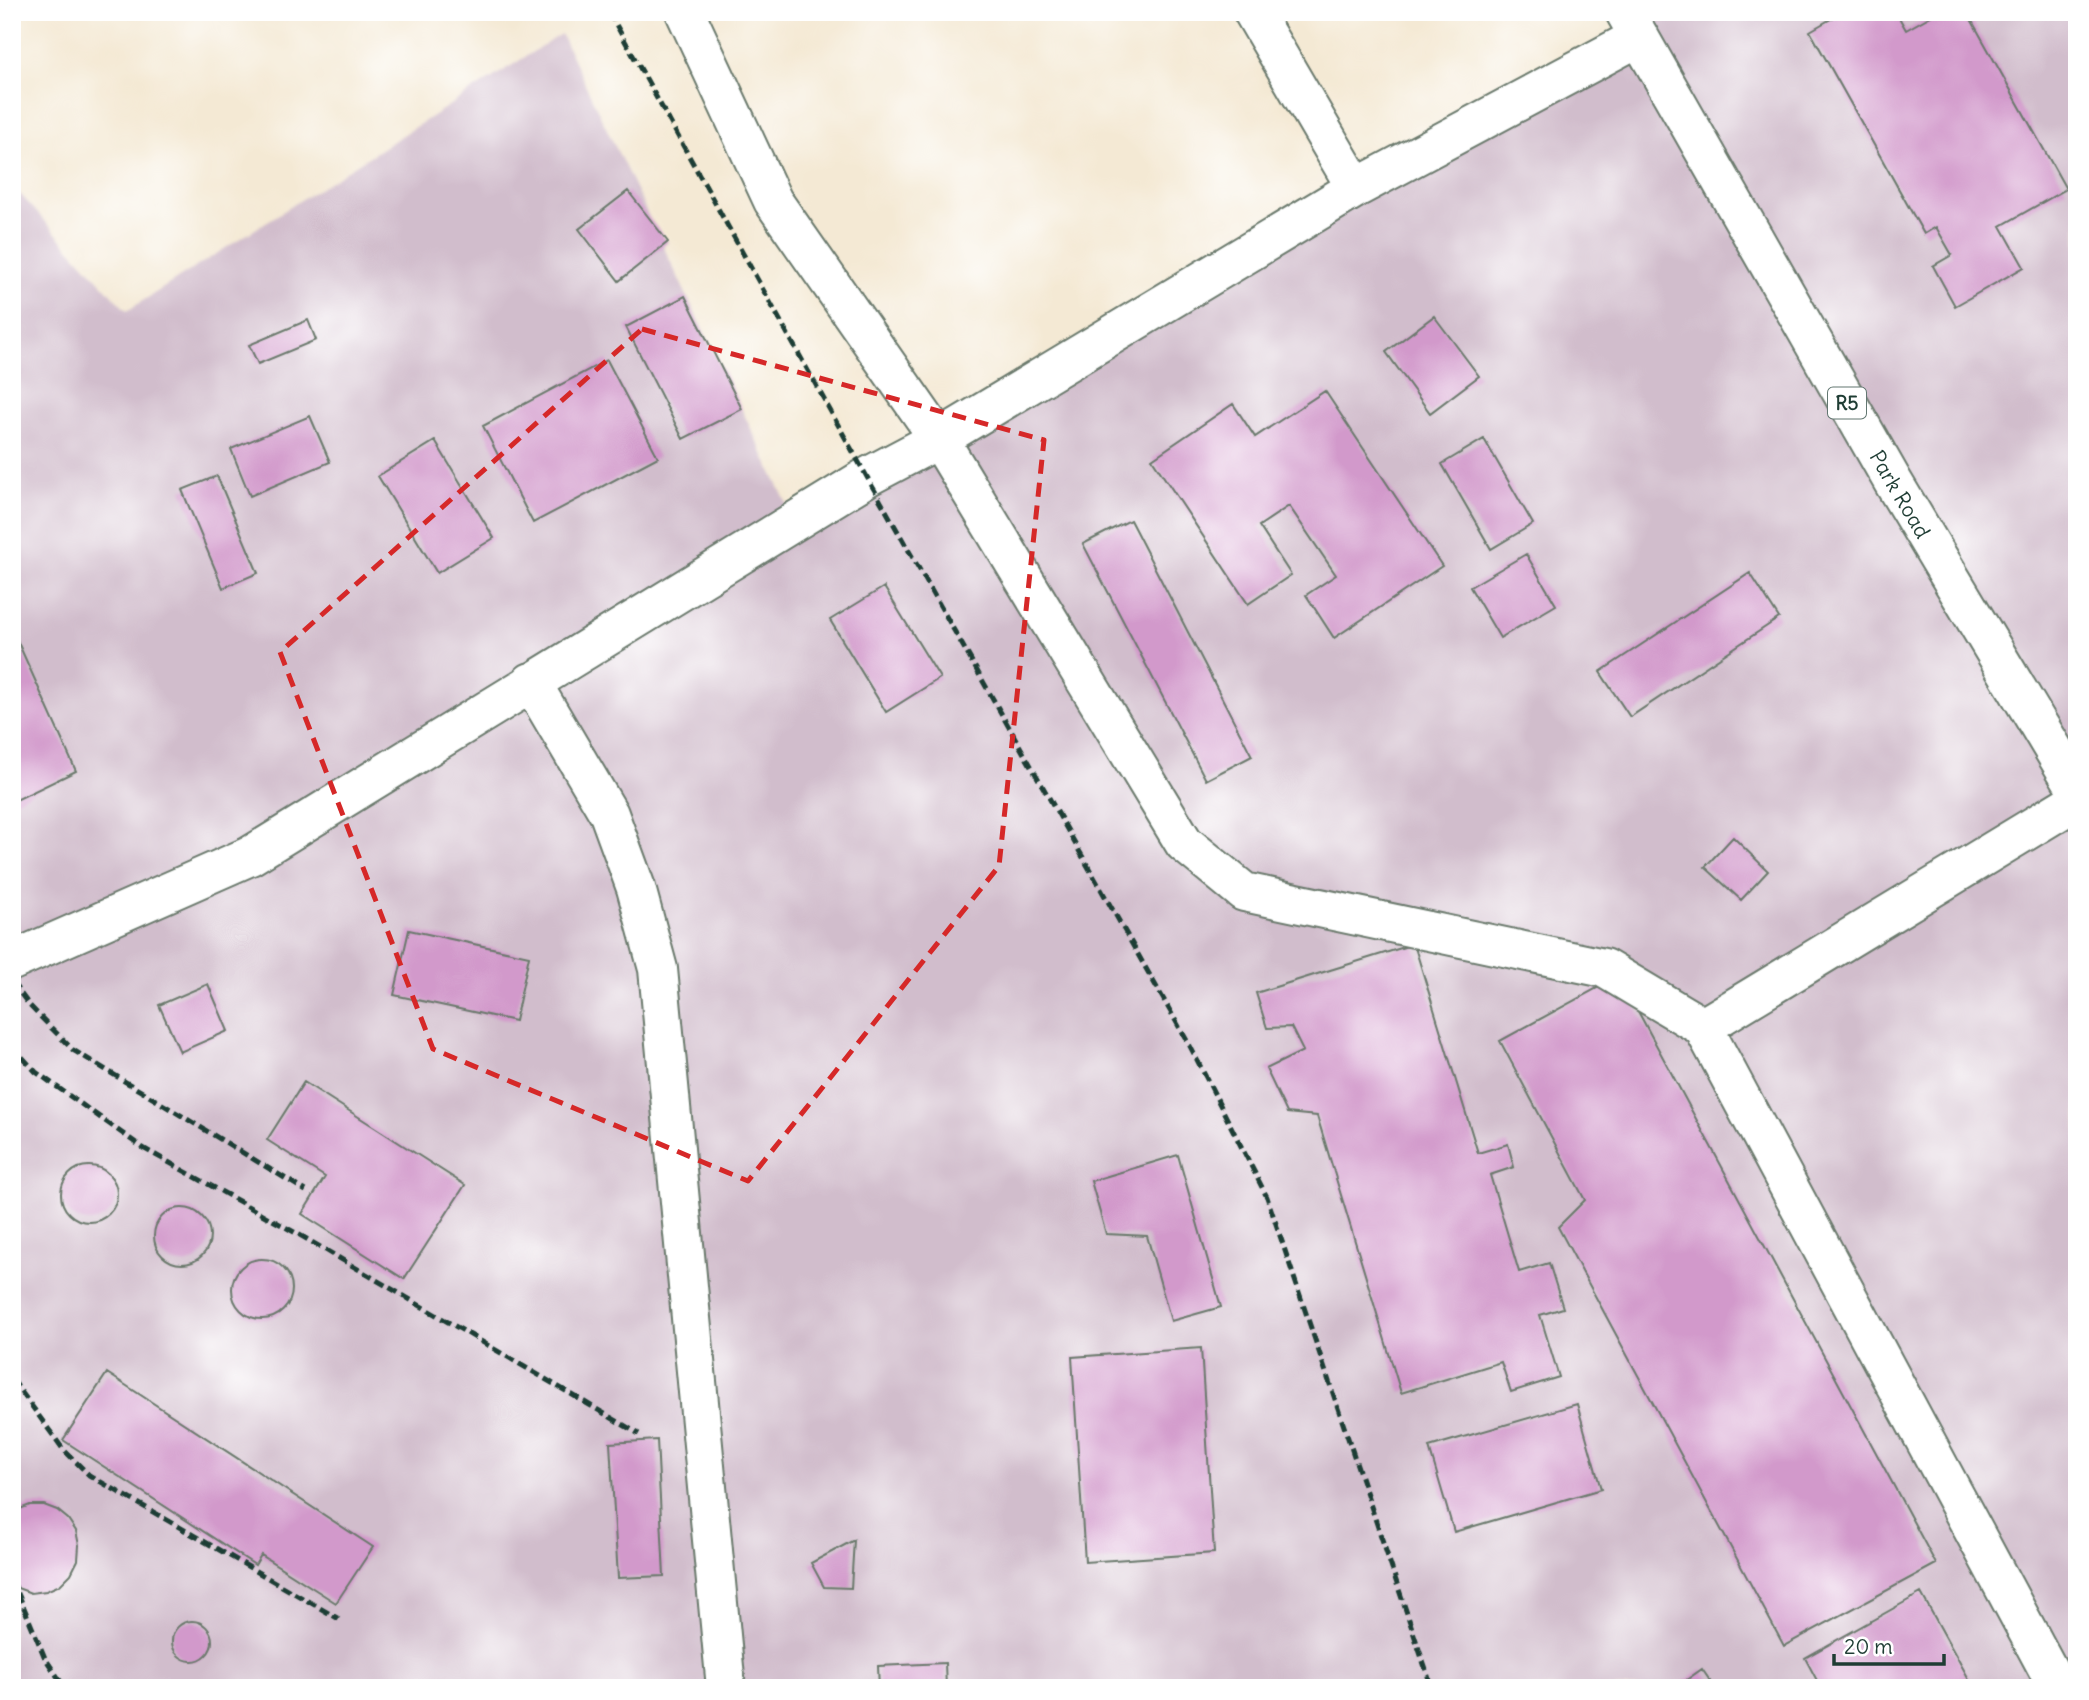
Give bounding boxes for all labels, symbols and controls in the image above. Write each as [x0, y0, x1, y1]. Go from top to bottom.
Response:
road number: R5 [1828, 388, 1866, 418]
street label: Park Road [1864, 445, 1937, 543]
scale bar [1834, 1623, 1944, 1667]
text: 20 m [1844, 1633, 1893, 1660]

